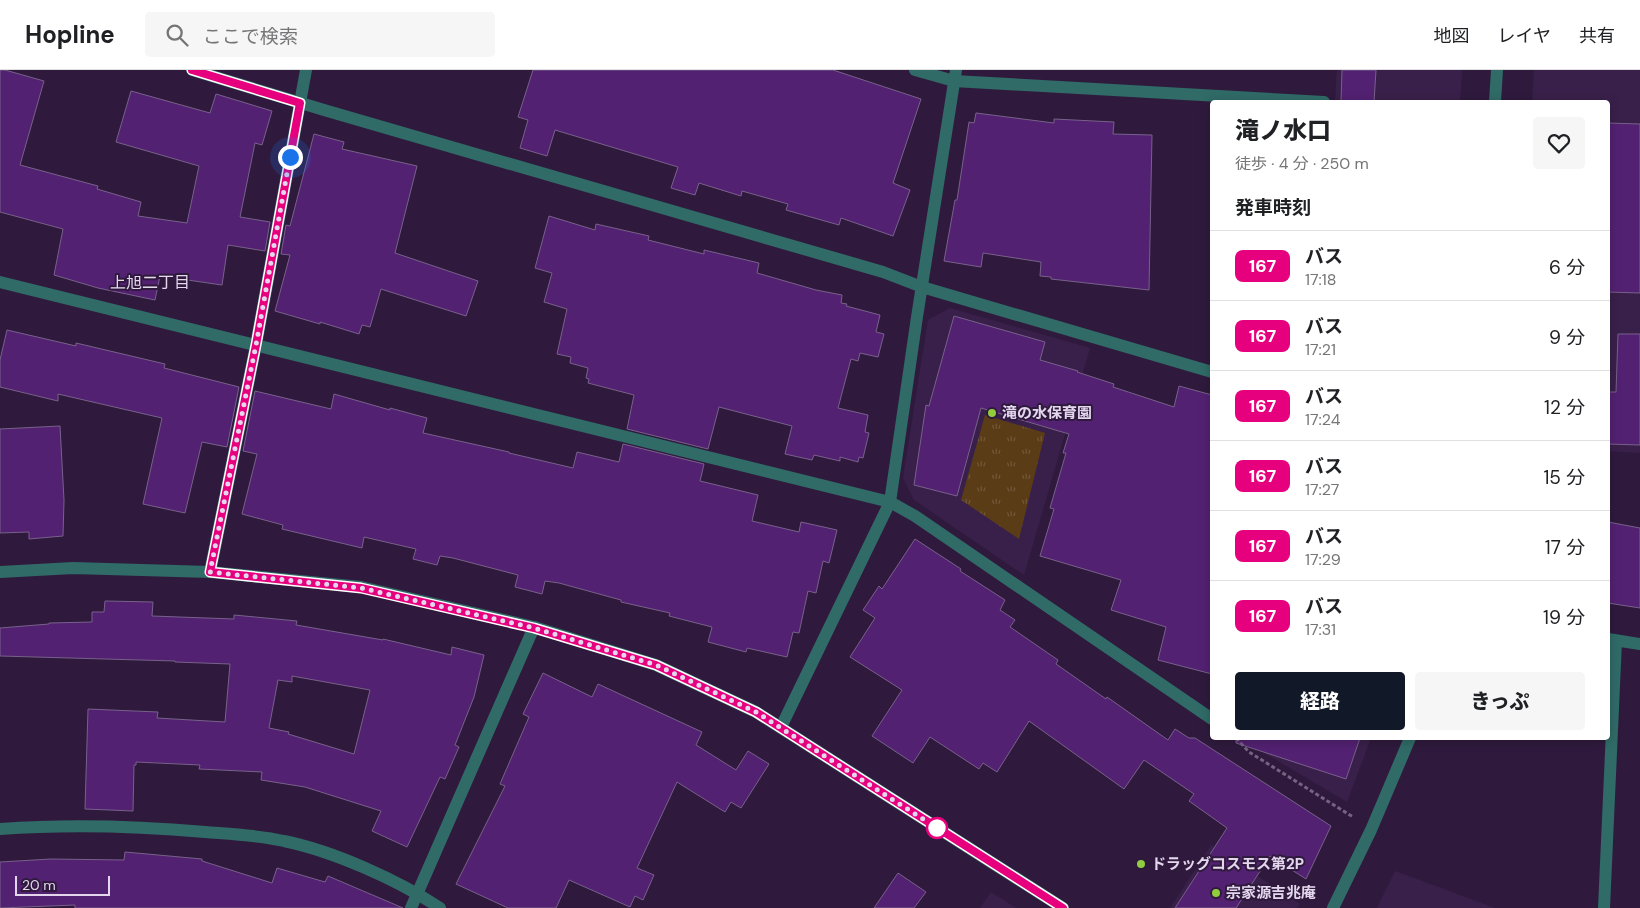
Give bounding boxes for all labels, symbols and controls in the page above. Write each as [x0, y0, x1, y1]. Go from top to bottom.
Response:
search box [145, 12, 495, 57]
text: Hopline [25, 19, 115, 50]
icon: search [163, 21, 191, 49]
text: ここで検索 [203, 24, 298, 49]
text: 地図 [1434, 24, 1470, 48]
text: レイヤ [1498, 24, 1551, 48]
text: 共有 [1579, 24, 1615, 48]
text: 滝ノ水口 [1235, 115, 1331, 146]
button: heart [1533, 117, 1585, 169]
your location [278, 145, 303, 170]
text: 徒歩 · 4 分 · 250 m [1235, 153, 1369, 174]
text: 発車時刻 [1235, 195, 1311, 220]
text: バス [1305, 244, 1343, 269]
text: 167 [1249, 254, 1276, 278]
text: 6 分 [1549, 255, 1585, 280]
text: 17:18 [1305, 269, 1337, 290]
district label: 上旭二丁目 [110, 272, 190, 293]
text: バス [1305, 314, 1343, 339]
text: 167 [1249, 324, 1276, 348]
text: 9 分 [1549, 325, 1585, 350]
text: 17:21 [1305, 339, 1336, 360]
text: バス [1305, 384, 1343, 409]
text: 167 [1249, 394, 1276, 418]
text: 12 分 [1544, 395, 1585, 420]
place label: 滝の水保育園 [1002, 403, 1092, 423]
marker: 滝の水保育園 [986, 407, 998, 419]
text: 17:24 [1305, 409, 1340, 430]
text: バス [1305, 454, 1343, 479]
text: 167 [1249, 464, 1276, 488]
text: 15 分 [1543, 465, 1585, 490]
text: 17:27 [1305, 479, 1339, 500]
text: バス [1305, 524, 1343, 549]
text: 167 [1249, 534, 1276, 558]
text: 17 分 [1545, 535, 1585, 560]
text: 17:29 [1305, 549, 1341, 570]
text: バス [1305, 594, 1343, 619]
text: 167 [1249, 604, 1276, 628]
text: 19 分 [1543, 605, 1585, 630]
text: 17:31 [1305, 619, 1336, 640]
button: 経路 [1235, 672, 1405, 730]
button: きっぷ [1415, 672, 1585, 730]
unlabelled marker [926, 817, 948, 839]
place label: ドラッグコスモス第2P [1151, 854, 1304, 874]
marker: ドラッグコスモス第2P [1135, 858, 1147, 870]
scale bar [15, 873, 110, 896]
text: 20 m [22, 876, 56, 894]
place label: 宗家源吉兆庵 [1226, 883, 1316, 903]
marker: 宗家源吉兆庵 [1210, 887, 1222, 899]

